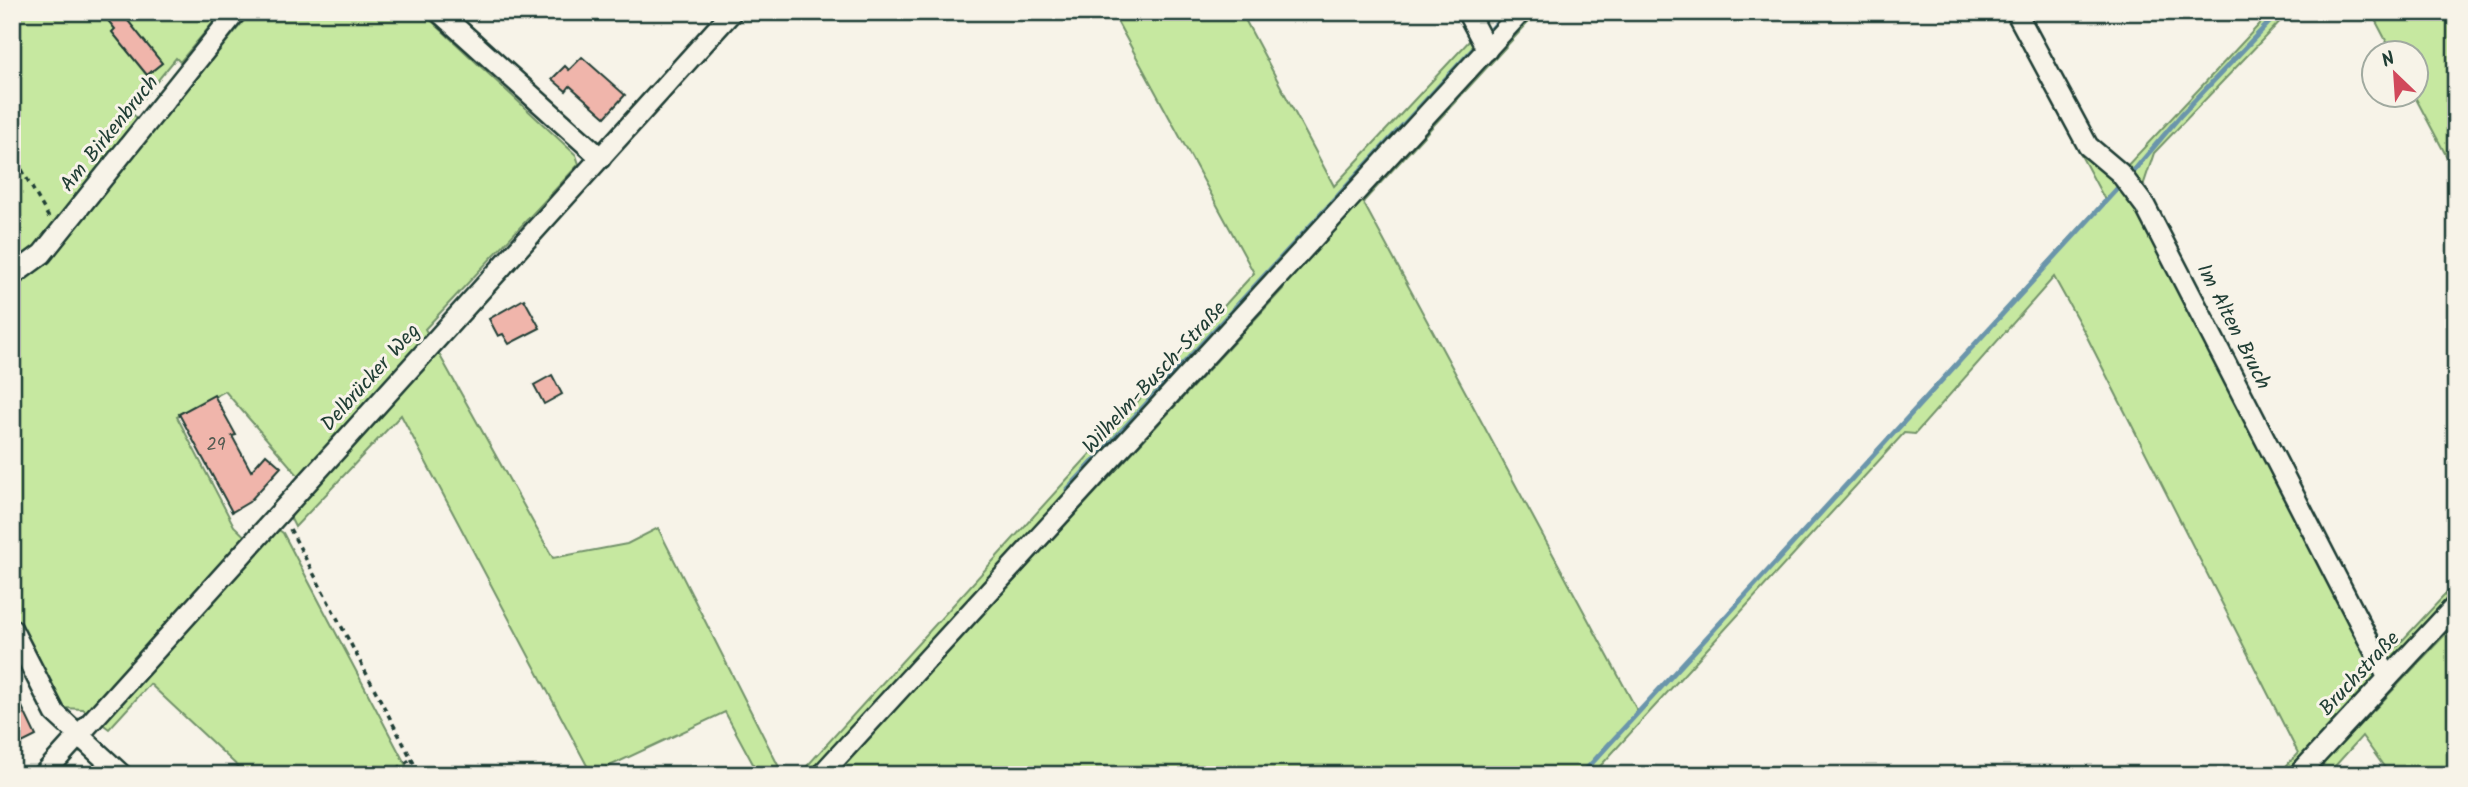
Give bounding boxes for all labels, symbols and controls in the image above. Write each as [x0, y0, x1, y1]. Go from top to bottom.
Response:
north arrow [2360, 38, 2430, 108]
text: N [2377, 44, 2400, 77]
street label: Am Birkenbruch [52, 68, 168, 200]
street label: Im Alten Bruch [2187, 258, 2279, 396]
street label: Wilhelm-Busch-Straße [1075, 293, 1235, 462]
street label: Delbrücker Weg [313, 316, 429, 440]
house number: 29 [206, 431, 226, 460]
street label: Bruchstraße [2312, 623, 2409, 724]

